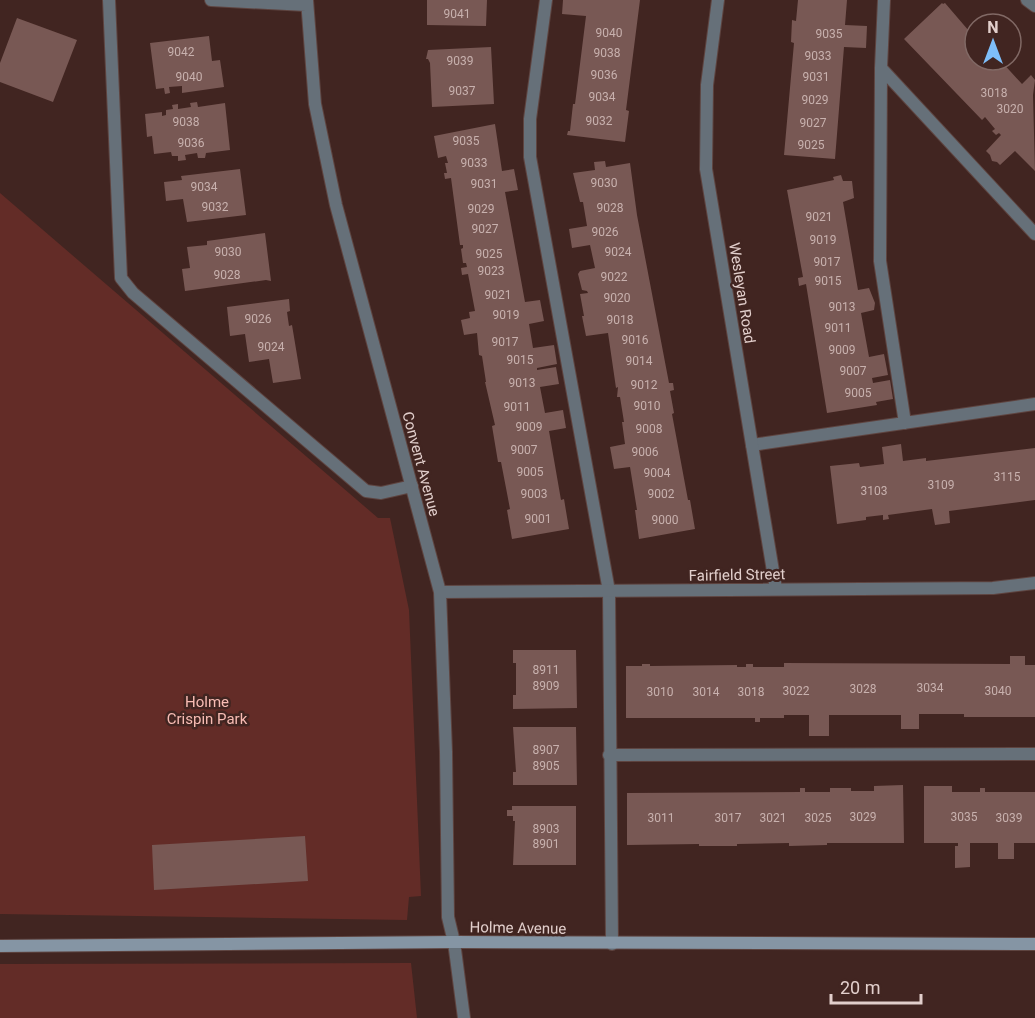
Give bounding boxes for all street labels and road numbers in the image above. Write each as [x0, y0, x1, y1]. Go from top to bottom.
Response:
street label: Wesleyan Road [725, 241, 759, 345]
street label: Convent Avenue [398, 410, 444, 518]
street label: Fairfield Street [689, 565, 786, 585]
street label: Holme Avenue [469, 918, 567, 938]

